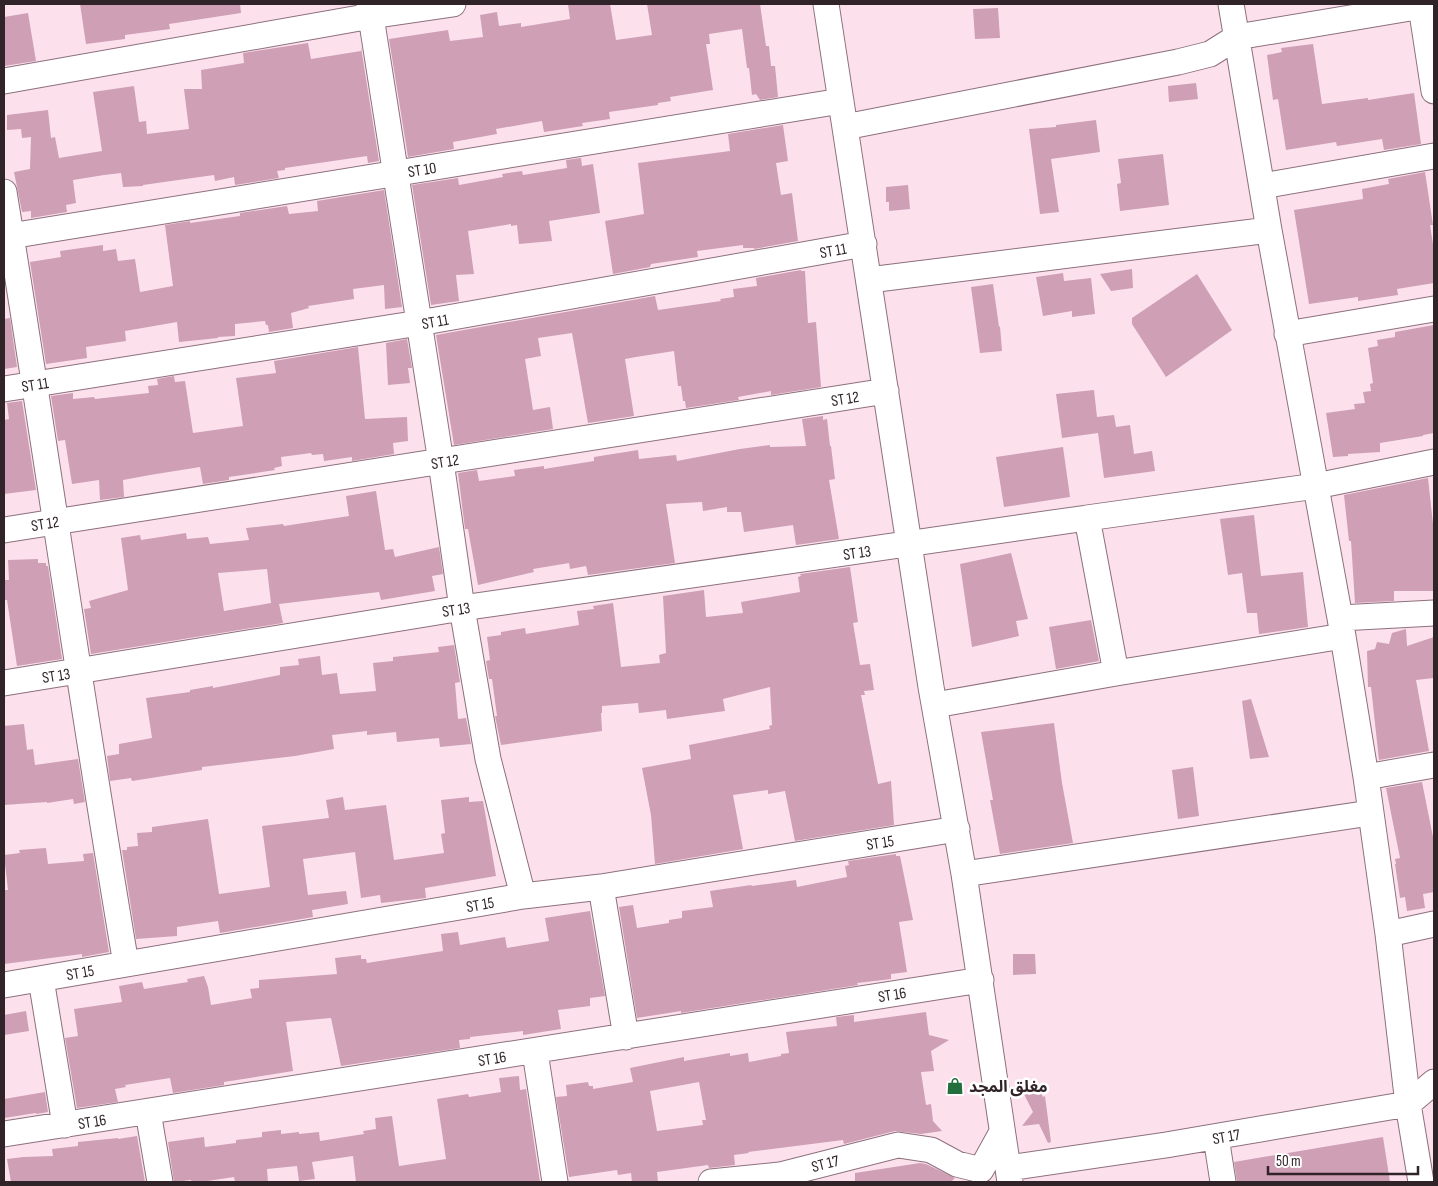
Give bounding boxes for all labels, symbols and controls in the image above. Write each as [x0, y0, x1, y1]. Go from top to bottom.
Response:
street label: ST 10 [407, 159, 438, 182]
street label: ST 11 [818, 240, 849, 263]
street label: ST 11 [420, 311, 451, 334]
street label: ST 11 [20, 374, 50, 397]
street label: ST 12 [830, 388, 861, 411]
street label: ST 12 [430, 451, 461, 474]
street label: ST 12 [30, 513, 61, 536]
street label: ST 13 [842, 542, 872, 565]
street label: ST 13 [441, 599, 472, 622]
street label: ST 13 [41, 665, 72, 688]
street label: ST 15 [865, 832, 895, 855]
street label: ST 15 [465, 894, 496, 917]
street label: ST 15 [65, 962, 96, 985]
street label: ST 16 [877, 984, 908, 1007]
street label: ST 16 [477, 1048, 508, 1071]
shop icon: مغلق المجد [945, 1076, 965, 1096]
place label: مغلق المجد [969, 1078, 1048, 1097]
street label: ST 16 [77, 1111, 108, 1134]
street label: ST 17 [1211, 1126, 1242, 1149]
scale bar [1268, 1144, 1418, 1176]
street label: ST 17 [810, 1152, 842, 1177]
text: 50 m [1276, 1152, 1301, 1171]

